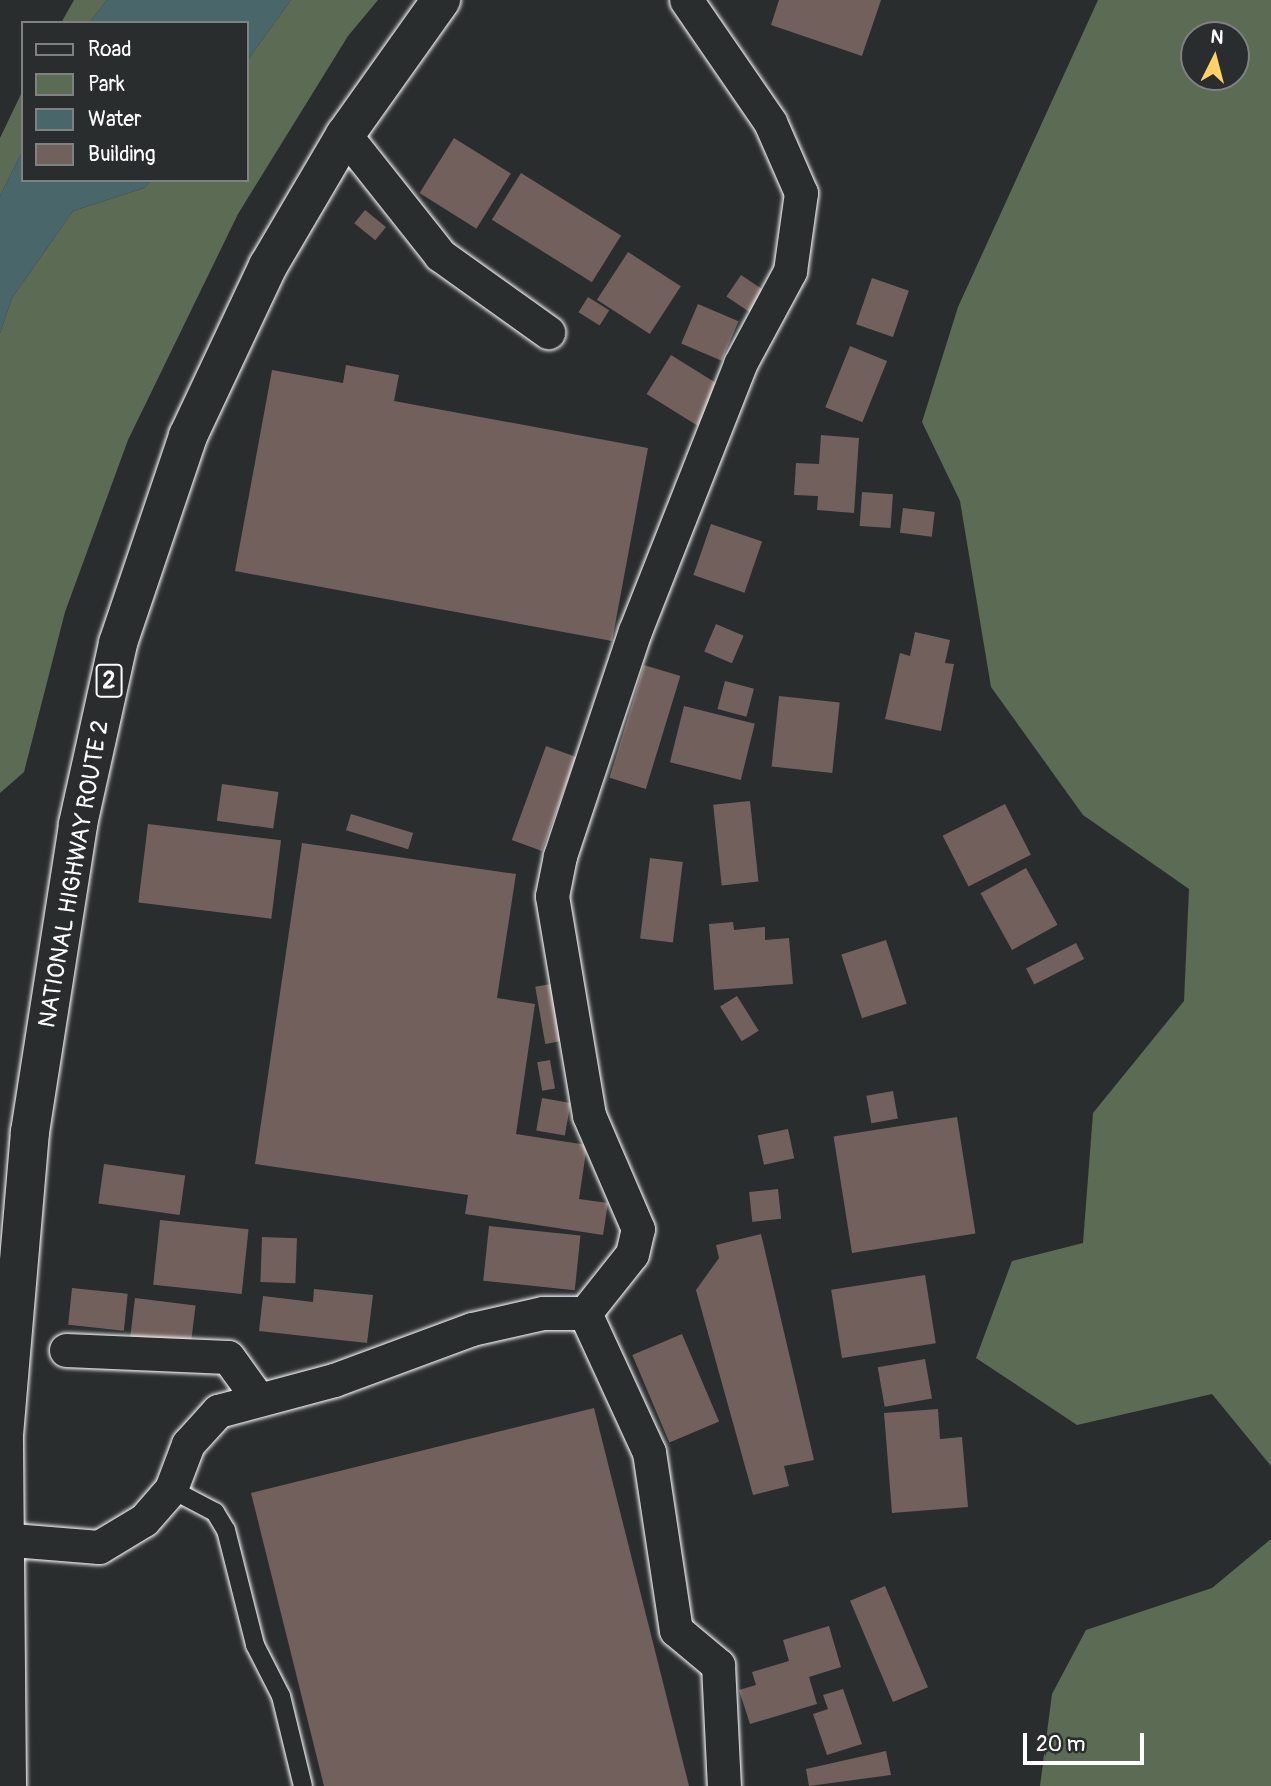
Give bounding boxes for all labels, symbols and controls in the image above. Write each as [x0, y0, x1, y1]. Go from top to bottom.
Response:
legend [21, 21, 248, 182]
north arrow [1180, 21, 1250, 91]
text: N [1209, 24, 1225, 50]
text: Road [88, 36, 132, 63]
text: Park [88, 71, 125, 98]
text: Water [88, 106, 141, 133]
text: Building [88, 141, 155, 168]
road number: 2 [95, 662, 123, 701]
street label: NATIONAL HIGHWAY ROUTE 2 [33, 718, 115, 1030]
scale bar [1026, 1720, 1147, 1764]
text: 20 m [1036, 1731, 1085, 1758]

